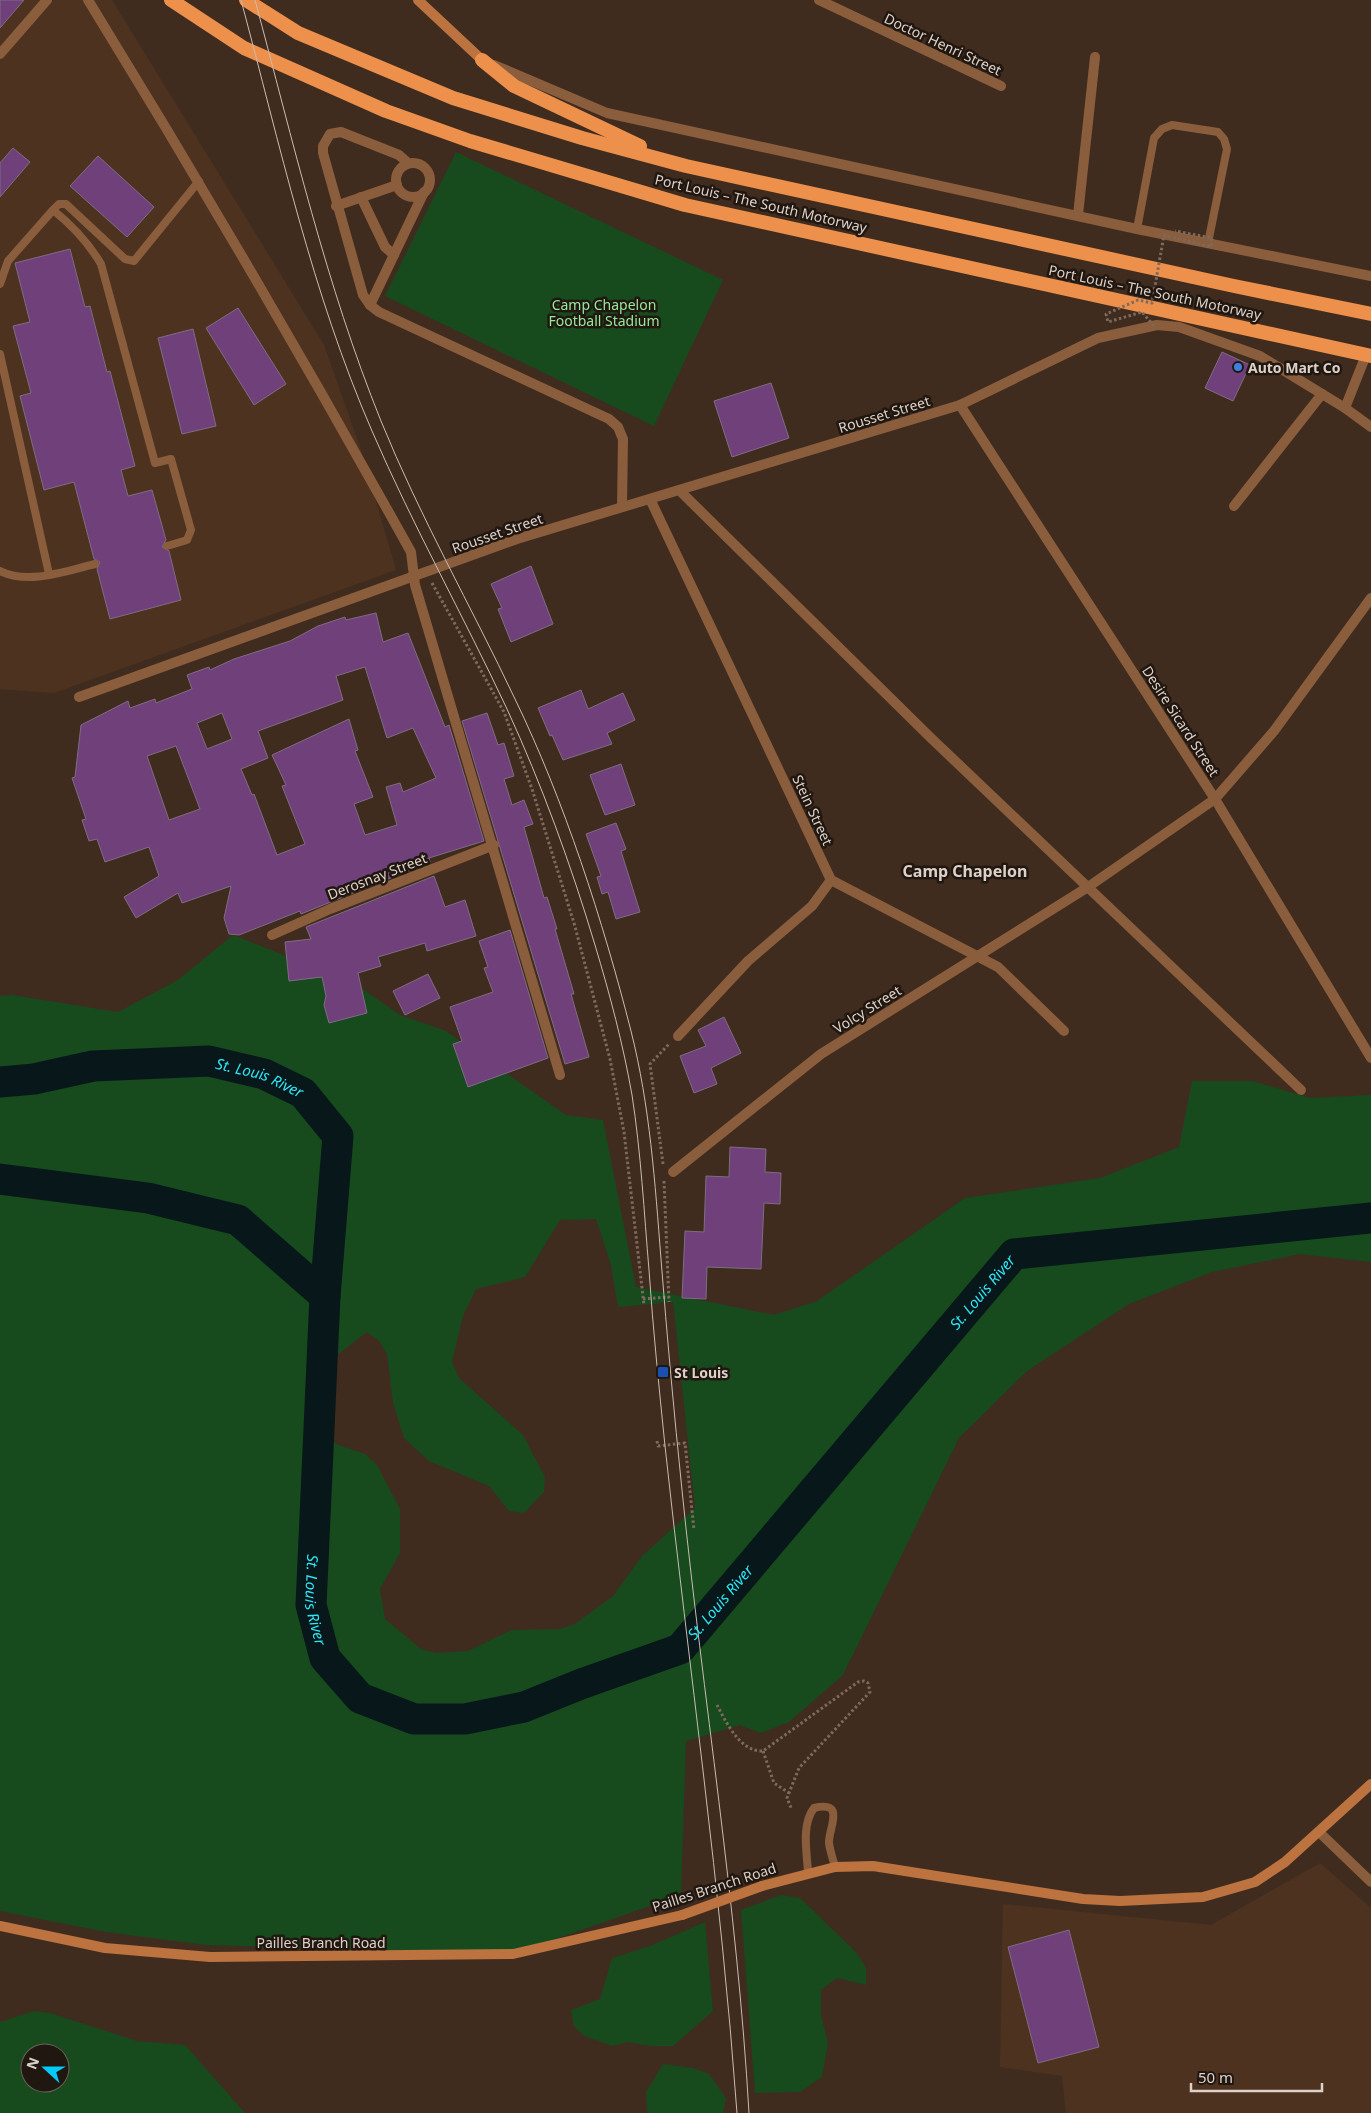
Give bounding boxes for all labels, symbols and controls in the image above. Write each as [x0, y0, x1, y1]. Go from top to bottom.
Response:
street label: Doctor Henri Street [881, 8, 1005, 80]
street label: Port Louis – The South Motorway [653, 169, 870, 237]
street label: Port Louis – The South Motorway [1047, 260, 1264, 324]
park label: Camp Chapelon Football Stadium [548, 295, 660, 330]
place label: Auto Mart Co [1248, 358, 1341, 377]
marker: Auto Mart Co [1232, 361, 1244, 373]
street label: Rousset Street [836, 391, 932, 437]
street label: Rousset Street [449, 509, 545, 557]
street label: Desire Sicard Street [1138, 662, 1224, 780]
street label: Stein Street [788, 772, 838, 848]
street label: Derosnay Street [325, 848, 429, 904]
district label: Camp Chapelon [903, 860, 1027, 882]
street label: Volcy Street [829, 981, 905, 1037]
water label: St. Louis River [214, 1053, 308, 1102]
water label: St. Louis River [945, 1250, 1020, 1333]
place label: St Louis [674, 1363, 728, 1382]
marker: St Louis [656, 1365, 670, 1379]
water label: St. Louis River [301, 1554, 331, 1648]
water label: St. Louis River [683, 1560, 758, 1643]
street label: Pailles Branch Road [650, 1858, 778, 1916]
street label: Pailles Branch Road [256, 1933, 386, 1952]
north arrow [20, 2043, 70, 2093]
text: N [21, 2054, 43, 2072]
scale bar [1191, 2060, 1322, 2092]
text: 50 m [1198, 2067, 1233, 2087]

